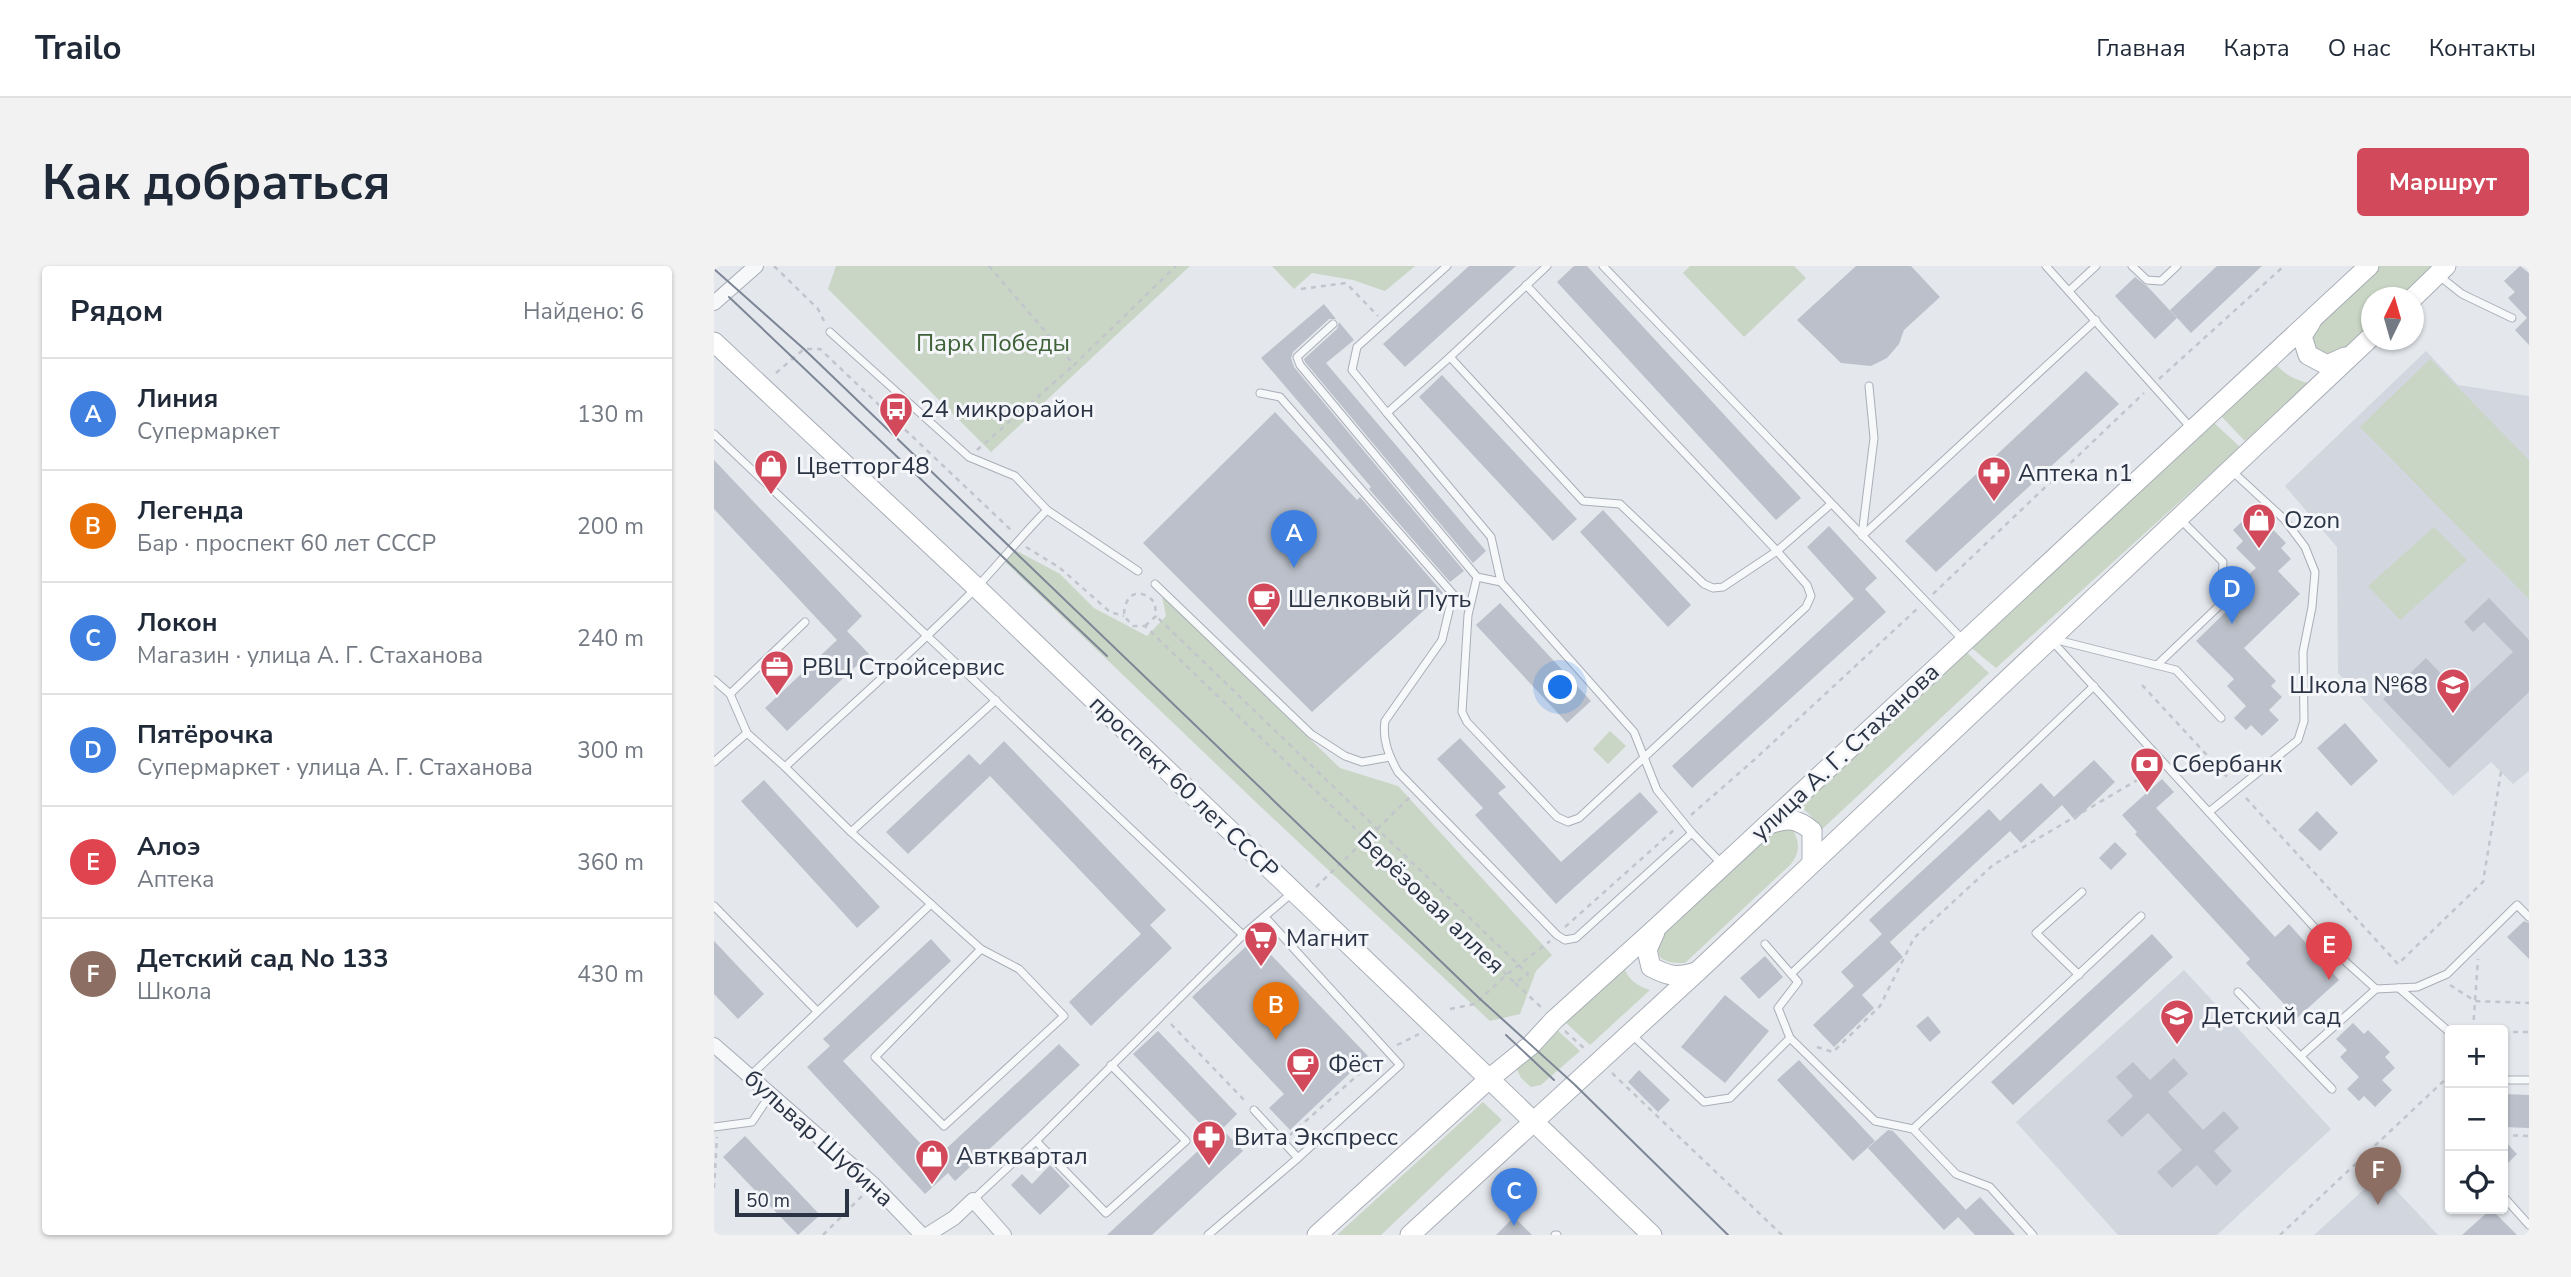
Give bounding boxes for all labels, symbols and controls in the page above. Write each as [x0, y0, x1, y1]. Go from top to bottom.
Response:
text: Trailo [35, 26, 122, 71]
text: Главная [2096, 32, 2186, 64]
text: Карта [2224, 32, 2290, 64]
text: О нас [2328, 32, 2391, 64]
text: Контакты [2429, 32, 2536, 64]
button: Маршрут [2357, 148, 2529, 216]
text: Как добраться [42, 149, 390, 216]
north arrow [2361, 287, 2424, 350]
text: Рядом [70, 291, 163, 332]
text: Найдено: 6 [523, 296, 644, 327]
park label: Парк Победы [916, 327, 1070, 359]
text: Линия [137, 381, 218, 416]
bus stop icon: 24 микрорайон [877, 390, 915, 439]
place label: 24 микрорайон [920, 393, 1094, 425]
text: A [84, 399, 102, 430]
text: 130 m [577, 399, 644, 430]
text: Супермаркет [137, 416, 280, 447]
shop icon: Цветторг48 [752, 447, 790, 496]
place label: Цветторг48 [796, 450, 930, 482]
pharmacy icon: Аптека n1 [1975, 454, 2013, 503]
place label: Аптека n1 [2018, 457, 2133, 489]
text: Легенда [137, 493, 244, 528]
shop icon: Ozon [2240, 501, 2278, 550]
place label: Ozon [2284, 504, 2340, 536]
pin: A [1271, 510, 1317, 568]
text: B [85, 511, 101, 542]
text: 200 m [577, 511, 644, 542]
text: Бар · проспект 60 лет СССР [137, 528, 436, 559]
pin: D [2209, 566, 2255, 624]
cafe icon: Шелковый Путь [1245, 580, 1283, 629]
place label: Шелковый Путь [1288, 583, 1471, 615]
text: Локон [137, 605, 218, 640]
text: C [85, 623, 101, 654]
text: 240 m [577, 623, 644, 654]
text: Магазин · улица А. Г. Стаханова [137, 640, 483, 671]
office icon: РВЦ Стройсервис [758, 648, 796, 697]
place label: РВЦ Стройсервис [802, 651, 1004, 683]
street label: улица А. Г. Стаханова [1744, 656, 1946, 848]
school or university icon: Школа №68 [2434, 666, 2472, 715]
place label: Школа №68 [2289, 669, 2428, 701]
your location [1543, 670, 1577, 704]
street label: проспект 60 лет СССР [1082, 688, 1286, 886]
text: Пятёрочка [137, 717, 274, 752]
text: D [84, 735, 102, 766]
text: 300 m [577, 735, 644, 766]
bank icon: Сбербанк [2128, 745, 2166, 794]
place label: Сбербанк [2172, 748, 2283, 780]
text: Супермаркет · улица А. Г. Стаханова [137, 752, 533, 783]
street label: Берёзовая аллея [1350, 823, 1512, 981]
text: Алоэ [137, 829, 201, 864]
text: E [86, 847, 100, 878]
text: 360 m [577, 847, 644, 878]
text: Аптека [137, 864, 214, 895]
supermarket icon: Магнит [1242, 919, 1280, 968]
place label: Магнит [1286, 922, 1369, 954]
pin: E [2306, 922, 2352, 980]
text: Детский сад No 133 [137, 941, 389, 976]
text: F [87, 959, 99, 990]
text: 430 m [577, 959, 644, 990]
text: Школа [137, 976, 212, 1007]
pin: B [1253, 982, 1299, 1040]
school or university icon: Детский сад [2158, 997, 2196, 1046]
place label: Детский сад [2202, 1000, 2341, 1032]
map controls [2445, 1025, 2508, 1214]
button: + [2445, 1025, 2508, 1088]
cafe icon: Фёст [1284, 1045, 1322, 1094]
place label: Фёст [1328, 1048, 1384, 1080]
street label: бульвар Шубина [737, 1062, 901, 1214]
button: − [2445, 1088, 2508, 1151]
pharmacy icon: Вита Экспресс [1190, 1118, 1228, 1167]
place label: Вита Экспресс [1234, 1121, 1398, 1153]
shop icon: Автквартал [913, 1137, 951, 1186]
place label: Автквартал [956, 1140, 1088, 1172]
pin: F [2355, 1147, 2401, 1205]
button: locate [2445, 1151, 2508, 1214]
pin: C [1491, 1168, 1537, 1226]
scale bar [735, 1186, 849, 1218]
text: 50 m [746, 1188, 790, 1214]

